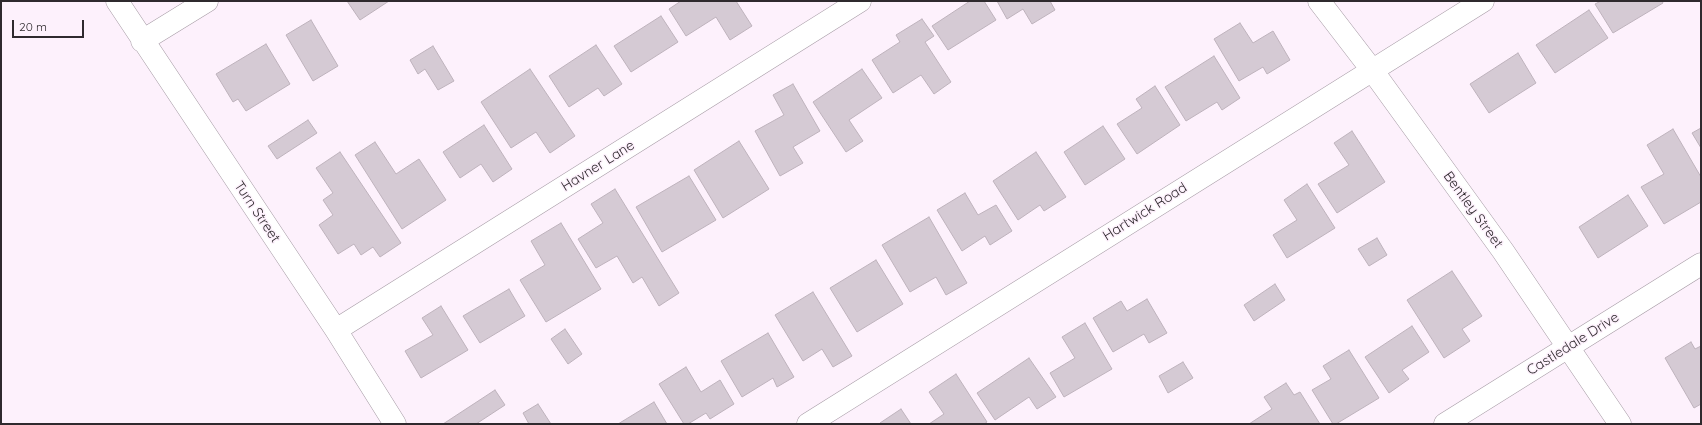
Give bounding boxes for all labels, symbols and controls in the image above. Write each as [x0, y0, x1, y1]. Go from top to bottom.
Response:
scale bar [14, 12, 86, 38]
text: 20 m [19, 19, 47, 34]
street label: Havner Lane [558, 137, 638, 195]
street label: Bentley Street [1440, 168, 1506, 252]
street label: Turn Street [230, 178, 284, 246]
street label: Hartwick Road [1100, 179, 1190, 245]
street label: Castledale Drive [1524, 309, 1622, 379]

